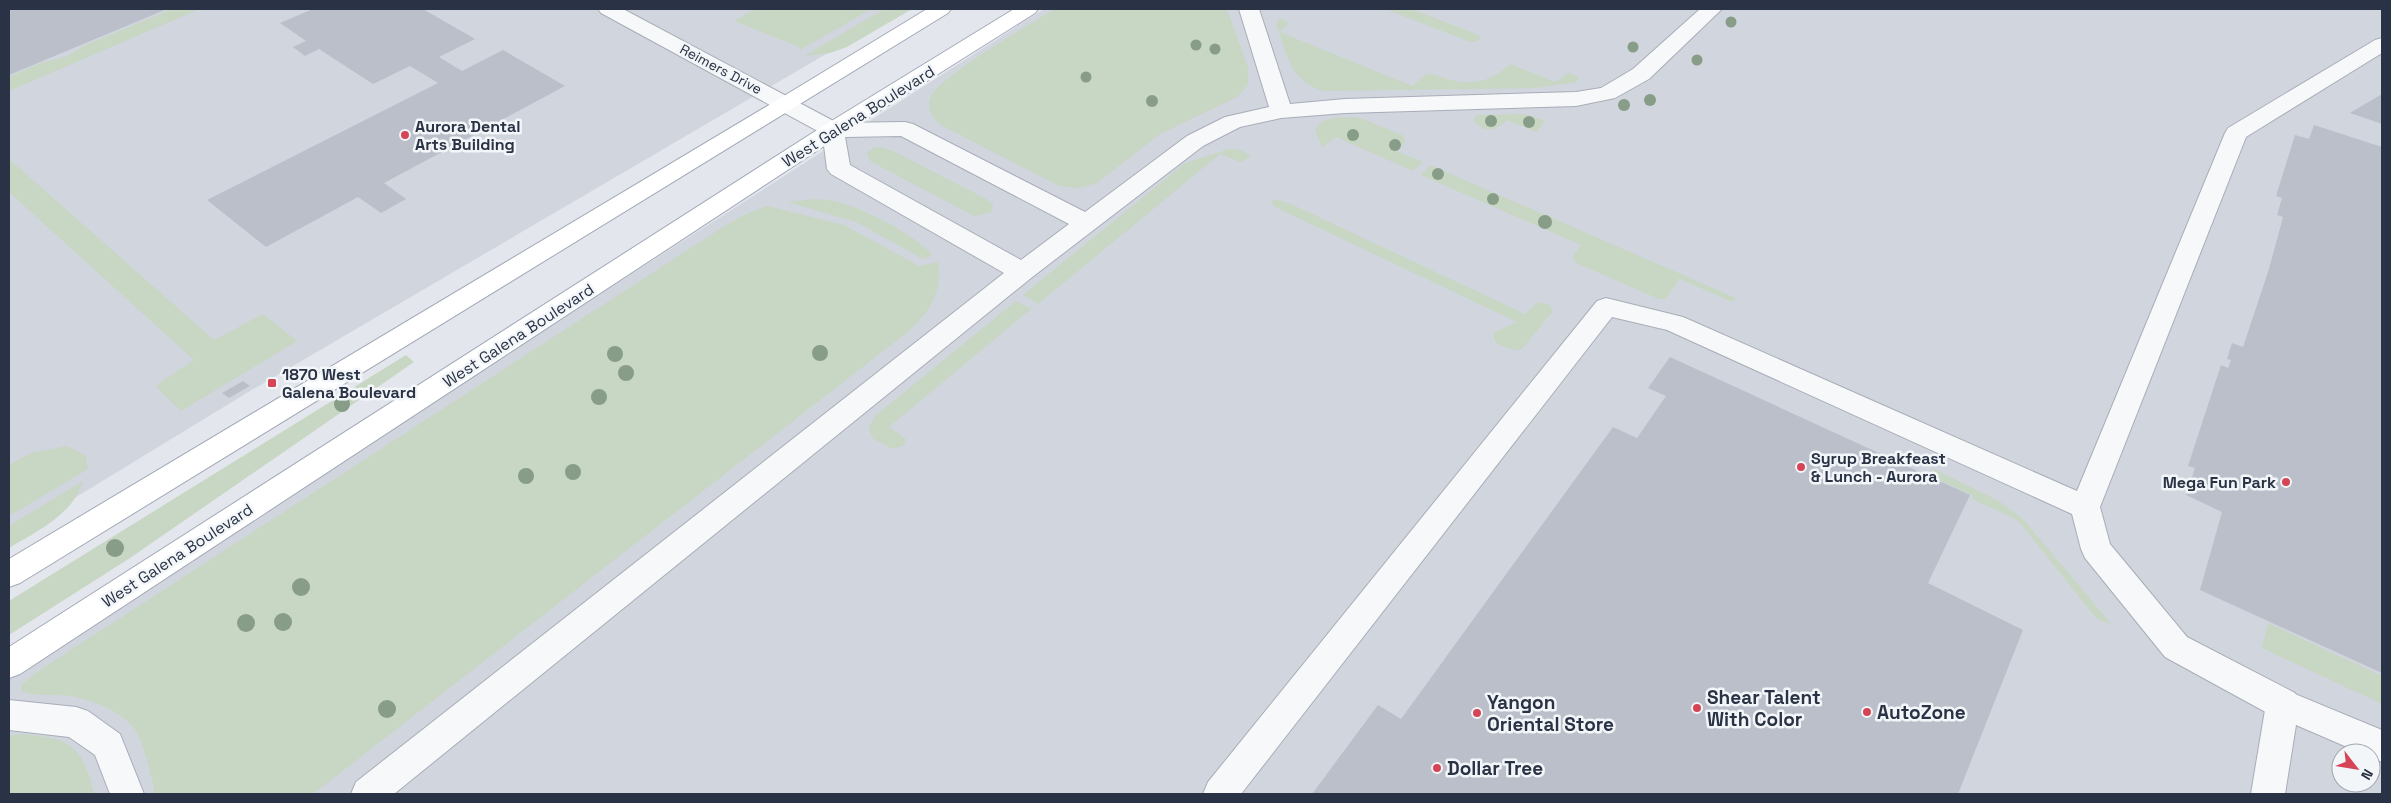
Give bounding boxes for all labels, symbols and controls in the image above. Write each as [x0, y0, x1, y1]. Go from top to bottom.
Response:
street label: Reimers Drive [677, 40, 765, 98]
street label: West Galena Boulevard [778, 61, 939, 172]
place label: Aurora Dental Arts Building [415, 116, 521, 155]
marker: Aurora Dental Arts Building [399, 129, 411, 141]
street label: West Galena Boulevard [439, 279, 598, 392]
place label: 1870 West Galena Boulevard [282, 364, 416, 403]
marker: 1870 West Galena Boulevard [266, 377, 278, 389]
place label: Syrup Breakfeast & Lunch - Aurora [1811, 448, 1946, 487]
marker: Syrup Breakfeast & Lunch - Aurora [1795, 461, 1807, 473]
place label: Mega Fun Park [2163, 472, 2276, 493]
marker: Mega Fun Park [2280, 476, 2292, 488]
street label: West Galena Boulevard [98, 499, 257, 612]
place label: Shear Talent With Color [1707, 685, 1821, 732]
place label: Yangon Oriental Store [1487, 690, 1614, 737]
place label: AutoZone [1877, 700, 1966, 725]
marker: Shear Talent With Color [1691, 702, 1703, 714]
marker: AutoZone [1861, 706, 1873, 718]
marker: Yangon Oriental Store [1471, 707, 1483, 719]
north arrow [2331, 743, 2381, 793]
place label: Dollar Tree [1447, 756, 1543, 781]
marker: Dollar Tree [1431, 762, 1443, 774]
text: N [2357, 766, 2377, 783]

